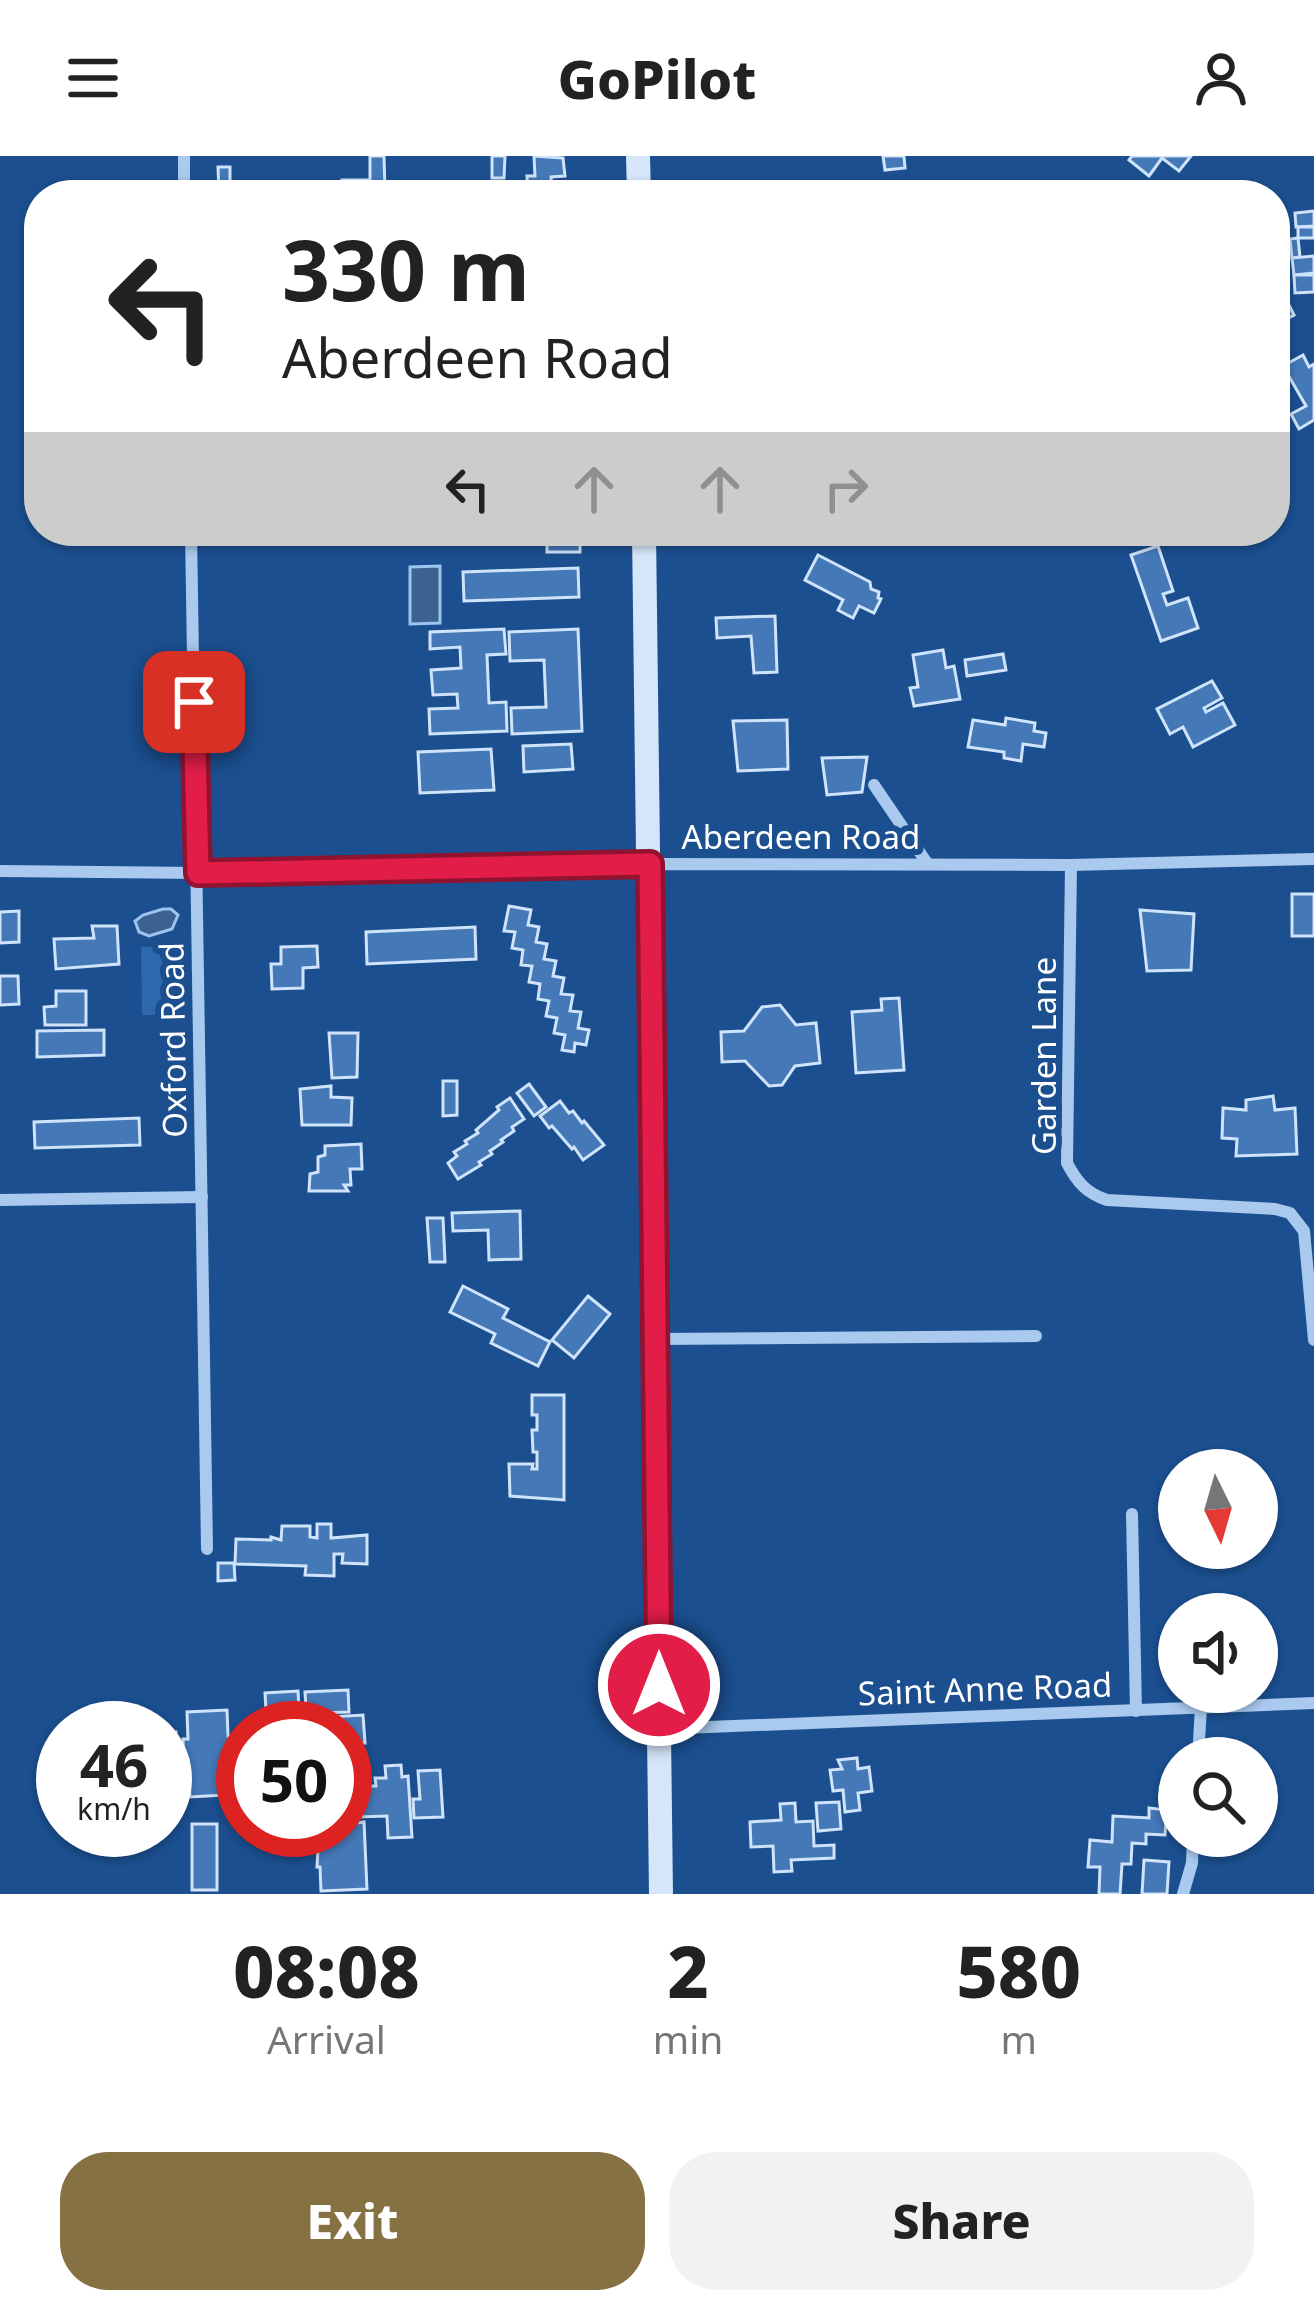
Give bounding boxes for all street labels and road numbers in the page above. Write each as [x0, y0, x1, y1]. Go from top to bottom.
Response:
street label: Aberdeen Road [682, 814, 920, 859]
street label: Oxford Road [148, 942, 197, 1138]
street label: Garden Lane [1021, 957, 1066, 1155]
street label: Saint Anne Road [857, 1662, 1113, 1715]

